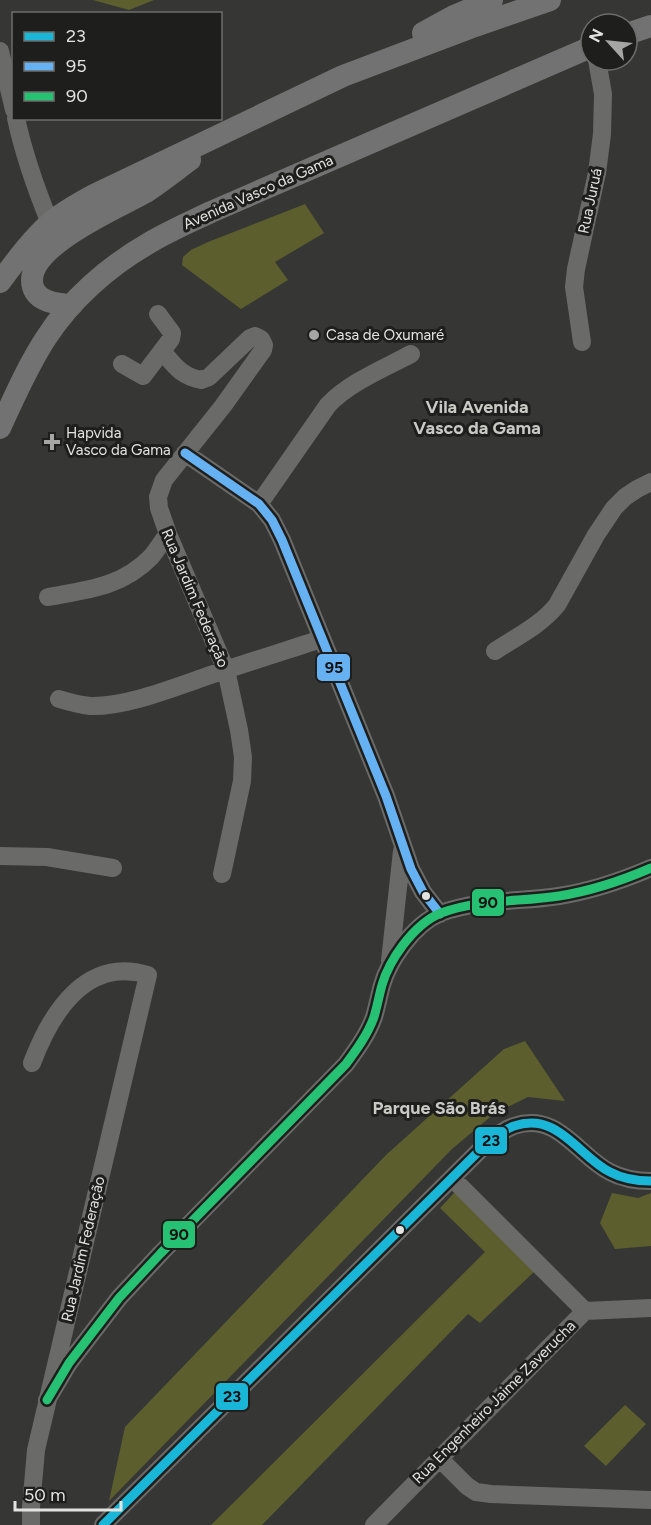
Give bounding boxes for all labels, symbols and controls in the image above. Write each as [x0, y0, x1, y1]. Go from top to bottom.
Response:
legend [12, 12, 222, 120]
north arrow [579, 12, 639, 72]
text: 23 [66, 25, 86, 47]
text: N [585, 26, 607, 45]
text: 95 [66, 55, 87, 77]
text: 90 [66, 85, 88, 107]
street label: Avenida Vasco da Gama [180, 151, 336, 233]
street label: Rua Juruá [574, 167, 606, 235]
place label: Casa de Oxumaré [326, 326, 444, 344]
marker: Casa de Oxumaré [307, 328, 321, 342]
district label: Vila Avenida Vasco da Gama [413, 396, 541, 439]
place label: Hapvida Vasco da Gama [66, 424, 171, 459]
marker: Hapvida Vasco da Gama [43, 433, 61, 451]
street label: Rua Jardim Federação [158, 526, 232, 670]
line badge: 95 [316, 653, 351, 682]
text: 95 [325, 658, 343, 677]
line badge: 90 [471, 888, 505, 917]
unlabelled marker [420, 890, 432, 902]
text: 90 [478, 893, 498, 912]
district label: Parque São Brás [372, 1097, 506, 1119]
line badge: 23 [474, 1126, 508, 1155]
text: 23 [482, 1131, 500, 1150]
street label: Rua Jardim Federação [58, 1174, 109, 1323]
line badge: 90 [162, 1220, 196, 1249]
unlabelled marker [394, 1224, 406, 1236]
text: 90 [169, 1225, 189, 1244]
street label: Rua Engenheiro Jaime Zaverucha [409, 1317, 579, 1487]
line badge: 23 [215, 1382, 249, 1411]
text: 23 [223, 1387, 241, 1406]
scale bar [15, 1474, 122, 1512]
text: 50 m [24, 1484, 66, 1506]

